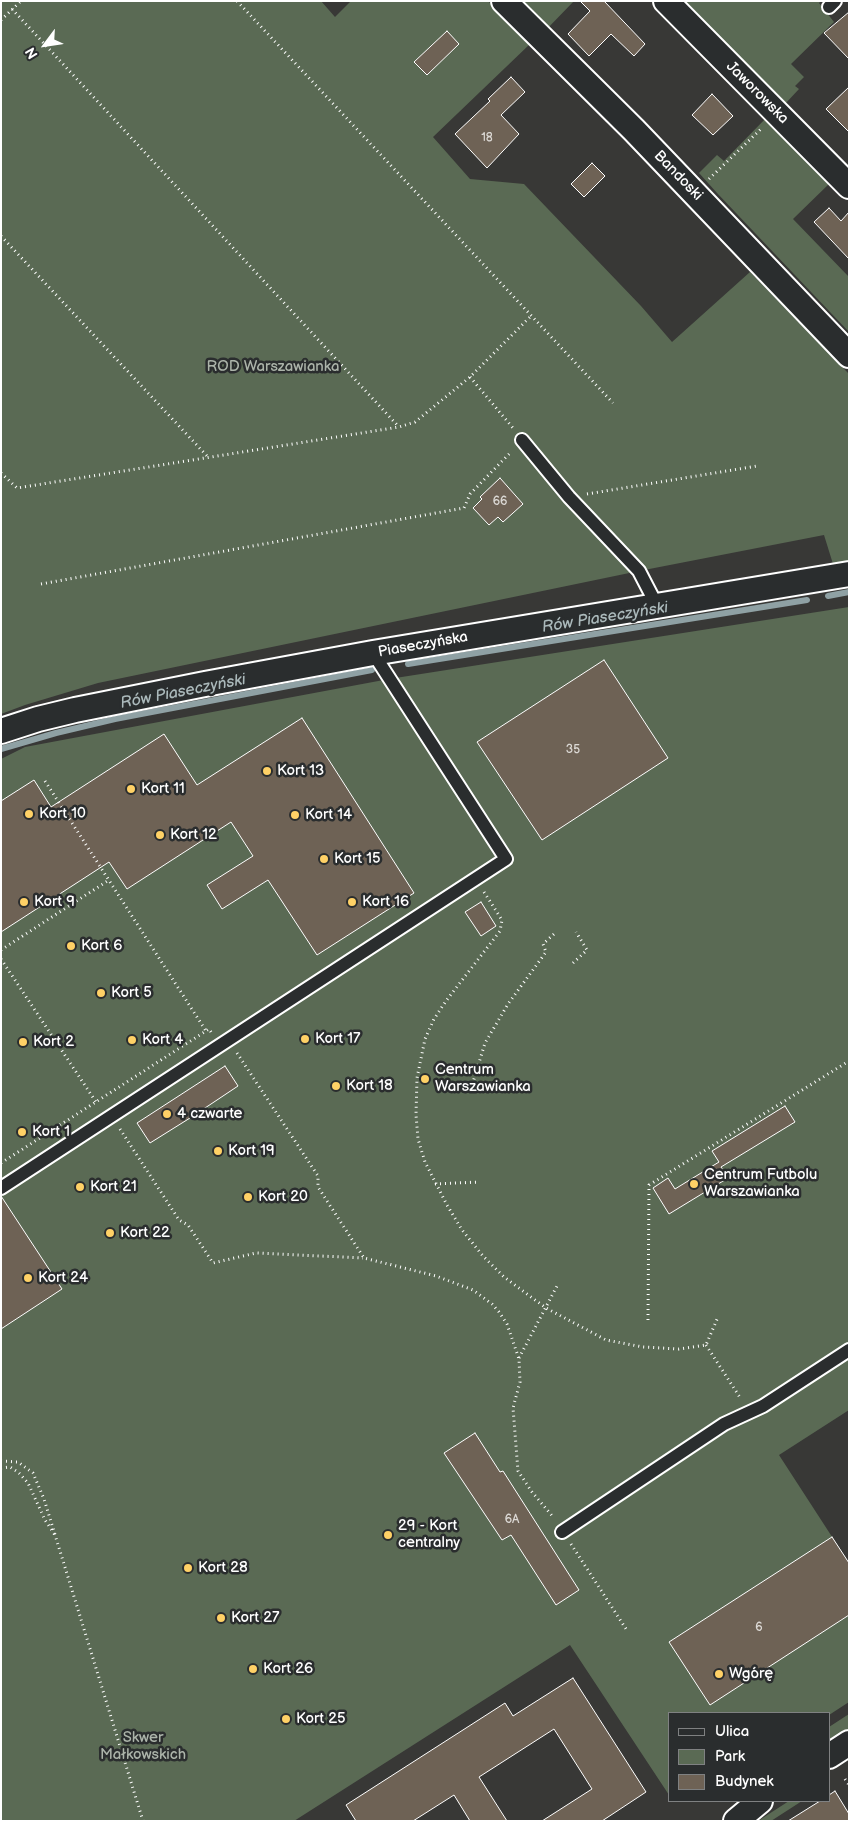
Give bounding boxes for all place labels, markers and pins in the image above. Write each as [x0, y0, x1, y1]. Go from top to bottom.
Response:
place label: Kort 13 [277, 762, 324, 780]
marker: Kort 13 [261, 765, 273, 777]
place label: Kort 11 [141, 780, 185, 798]
marker: Kort 11 [125, 783, 137, 795]
place label: Kort 10 [39, 805, 86, 823]
place label: Kort 14 [305, 806, 352, 824]
marker: Kort 10 [23, 808, 35, 820]
marker: Kort 14 [289, 809, 301, 821]
place label: Kort 12 [170, 826, 217, 844]
marker: Kort 12 [154, 829, 166, 841]
place label: Kort 15 [334, 850, 381, 868]
marker: Kort 15 [318, 853, 330, 865]
place label: Kort 9 [34, 893, 75, 911]
place label: Kort 16 [362, 893, 409, 911]
marker: Kort 9 [18, 896, 30, 908]
marker: Kort 16 [346, 896, 358, 908]
place label: Kort 6 [81, 937, 122, 955]
marker: Kort 6 [65, 940, 77, 952]
place label: Kort 5 [111, 984, 152, 1002]
marker: Kort 5 [95, 987, 107, 999]
place label: Kort 17 [315, 1030, 360, 1048]
place label: Kort 4 [142, 1031, 183, 1049]
place label: Kort 2 [33, 1033, 74, 1051]
marker: Kort 17 [299, 1033, 311, 1045]
marker: Kort 4 [126, 1034, 138, 1046]
marker: Kort 2 [17, 1036, 29, 1048]
place label: Centrum Warszawianka [435, 1061, 531, 1096]
marker: Centrum Warszawianka [419, 1073, 431, 1085]
place label: Kort 18 [346, 1077, 393, 1095]
marker: Kort 18 [330, 1080, 342, 1092]
place label: 4 czwarte [177, 1105, 242, 1123]
marker: 4 czwarte [161, 1108, 173, 1120]
place label: Kort 1 [32, 1123, 70, 1141]
marker: Kort 1 [16, 1126, 28, 1138]
place label: Kort 19 [228, 1142, 275, 1160]
marker: Kort 19 [212, 1145, 224, 1157]
place label: Centrum Futbolu Warszawianka [704, 1166, 817, 1201]
place label: Kort 21 [90, 1178, 137, 1196]
marker: Centrum Futbolu Warszawianka [688, 1178, 700, 1190]
marker: Kort 21 [74, 1181, 86, 1193]
place label: Kort 20 [258, 1188, 308, 1206]
marker: Kort 20 [242, 1191, 254, 1203]
place label: Kort 22 [120, 1224, 170, 1242]
marker: Kort 22 [104, 1227, 116, 1239]
place label: Kort 24 [38, 1269, 88, 1287]
marker: Kort 24 [22, 1272, 34, 1284]
place label: 29 - Kort centralny [398, 1517, 460, 1552]
marker: 29 - Kort centralny [382, 1529, 394, 1541]
place label: Kort 28 [198, 1559, 248, 1577]
marker: Kort 28 [182, 1562, 194, 1574]
place label: Kort 27 [231, 1609, 279, 1627]
marker: Kort 27 [215, 1612, 227, 1624]
place label: Kort 26 [263, 1660, 313, 1678]
marker: Kort 26 [247, 1663, 259, 1675]
place label: Wgórę [729, 1665, 773, 1683]
marker: Wgórę [713, 1668, 725, 1680]
place label: Kort 25 [296, 1710, 346, 1728]
marker: Kort 25 [280, 1713, 292, 1725]

